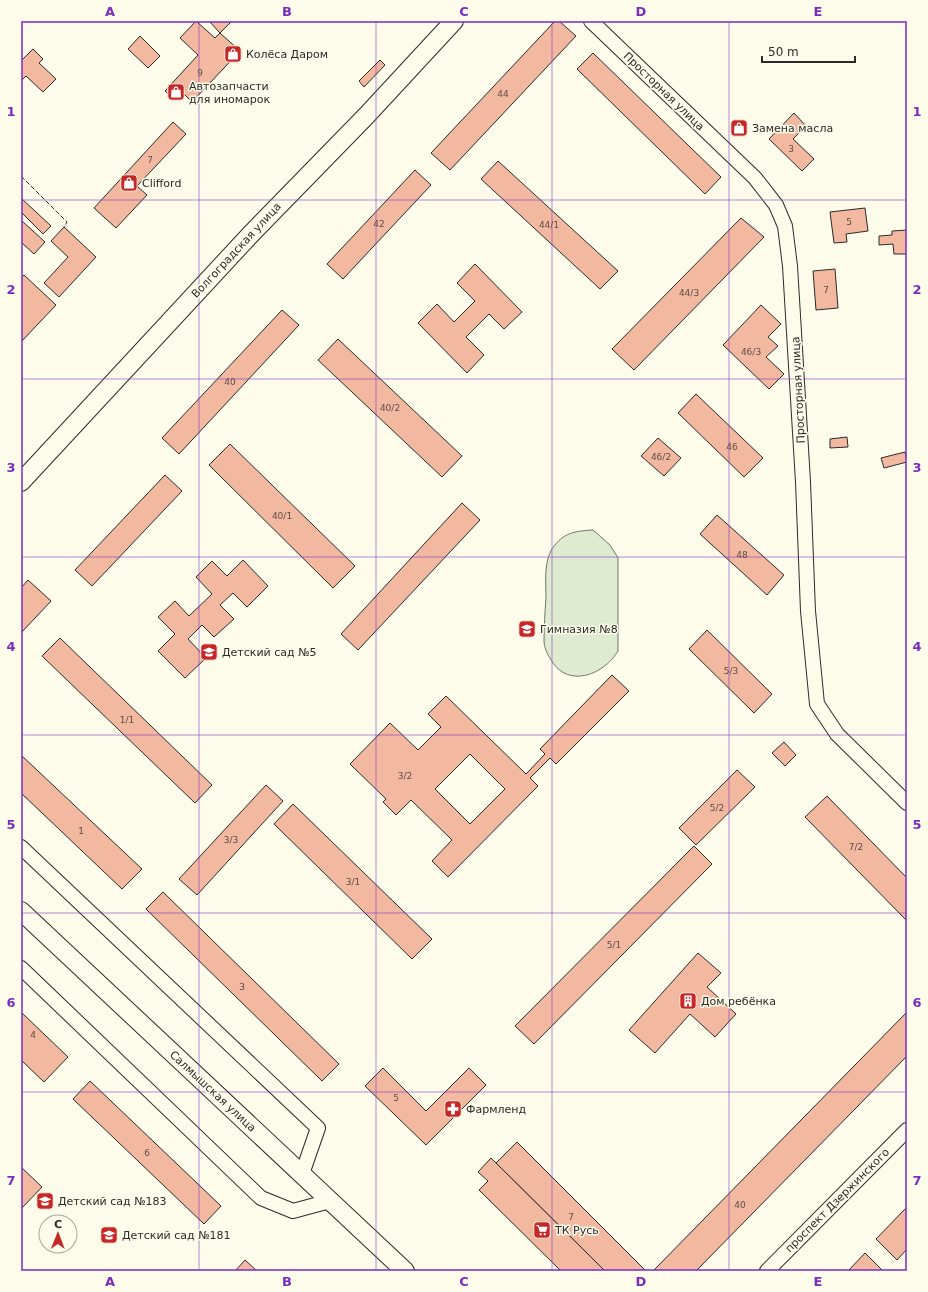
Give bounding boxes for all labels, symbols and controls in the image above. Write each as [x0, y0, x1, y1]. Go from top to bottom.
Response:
text: A [105, 4, 115, 19]
text: B [282, 4, 292, 19]
text: C [459, 4, 469, 19]
text: D [636, 4, 647, 19]
text: E [814, 4, 822, 19]
scale bar [762, 38, 855, 64]
shop icon: Колёса Даром [223, 44, 243, 64]
text: 50 m [768, 45, 799, 59]
place label: Колёса Даром [246, 48, 328, 61]
street label: Просторная улица [621, 49, 707, 133]
house number: 9 [197, 68, 203, 78]
place label: Автозапчасти для иномарок [189, 80, 271, 106]
shop icon: Автозапчасти для иномарок [166, 82, 186, 102]
house number: 44 [497, 89, 509, 99]
text: 1 [6, 104, 16, 119]
text: 1 [912, 104, 922, 119]
shop icon: Замена масла [729, 118, 749, 138]
place label: Замена масла [752, 122, 833, 135]
house number: 3 [788, 144, 794, 154]
house number: 7 [147, 155, 153, 165]
shop icon: Clifford [119, 173, 139, 193]
place label: Clifford [142, 177, 181, 190]
street label: Волгоградская улица [189, 200, 284, 301]
house number: 5 [846, 217, 852, 227]
house number: 42 [373, 219, 385, 229]
house number: 44/1 [539, 220, 559, 230]
text: 2 [6, 282, 16, 297]
text: 2 [912, 282, 922, 297]
house number: 7 [823, 285, 829, 295]
house number: 44/3 [679, 288, 699, 298]
street label: Просторная улица [789, 336, 808, 444]
house number: 46/3 [741, 347, 761, 357]
house number: 40 [224, 377, 236, 387]
house number: 40/2 [380, 403, 400, 413]
house number: 46 [726, 442, 738, 452]
house number: 46/2 [651, 452, 671, 462]
text: 3 [6, 460, 16, 475]
text: 3 [912, 460, 922, 475]
house number: 40/1 [272, 511, 292, 521]
house number: 48 [736, 550, 748, 560]
school or university icon: Гимназия №8 [517, 619, 537, 639]
place label: Гимназия №8 [540, 623, 618, 636]
text: 4 [6, 639, 16, 654]
text: 4 [912, 639, 922, 654]
school or university icon: Детский сад №5 [199, 642, 219, 662]
place label: Детский сад №5 [222, 646, 317, 659]
house number: 5/3 [724, 666, 738, 676]
house number: 1/1 [120, 715, 134, 725]
house number: 3/2 [398, 771, 412, 781]
house number: 5/2 [710, 803, 724, 813]
text: 5 [6, 817, 16, 832]
text: 5 [912, 817, 922, 832]
house number: 1 [78, 826, 84, 836]
house number: 3/3 [224, 835, 238, 845]
house number: 7/2 [849, 842, 863, 852]
house number: 3/1 [346, 877, 360, 887]
house number: 5/1 [607, 940, 621, 950]
house number: 3 [239, 982, 245, 992]
building icon: Дом ребёнка [678, 991, 698, 1011]
text: 6 [6, 995, 16, 1010]
place label: Дом ребёнка [701, 995, 776, 1008]
text: 6 [912, 995, 922, 1010]
house number: 4 [30, 1030, 36, 1040]
street label: Салмышская улица [167, 1048, 258, 1135]
house number: 5 [393, 1093, 399, 1103]
pharmacy icon: Фармленд [443, 1099, 463, 1119]
place label: Фармленд [466, 1103, 526, 1116]
street label: проспект Дзержинского [783, 1145, 892, 1255]
house number: 6 [144, 1148, 150, 1158]
text: 7 [6, 1173, 16, 1188]
text: 7 [912, 1173, 922, 1188]
school or university icon: Детский сад №183 [35, 1191, 55, 1211]
place label: Детский сад №183 [58, 1195, 167, 1208]
house number: 40 [734, 1200, 746, 1210]
house number: 7 [568, 1212, 574, 1222]
north arrow [38, 1214, 78, 1254]
text: С [54, 1218, 62, 1231]
supermarket icon: ТК Русь [532, 1220, 552, 1240]
place label: ТК Русь [554, 1224, 599, 1237]
school or university icon: Детский сад №181 [99, 1225, 119, 1245]
place label: Детский сад №181 [122, 1229, 231, 1242]
text: A [105, 1274, 115, 1289]
text: B [282, 1274, 292, 1289]
text: C [459, 1274, 469, 1289]
text: D [636, 1274, 647, 1289]
text: E [814, 1274, 822, 1289]

